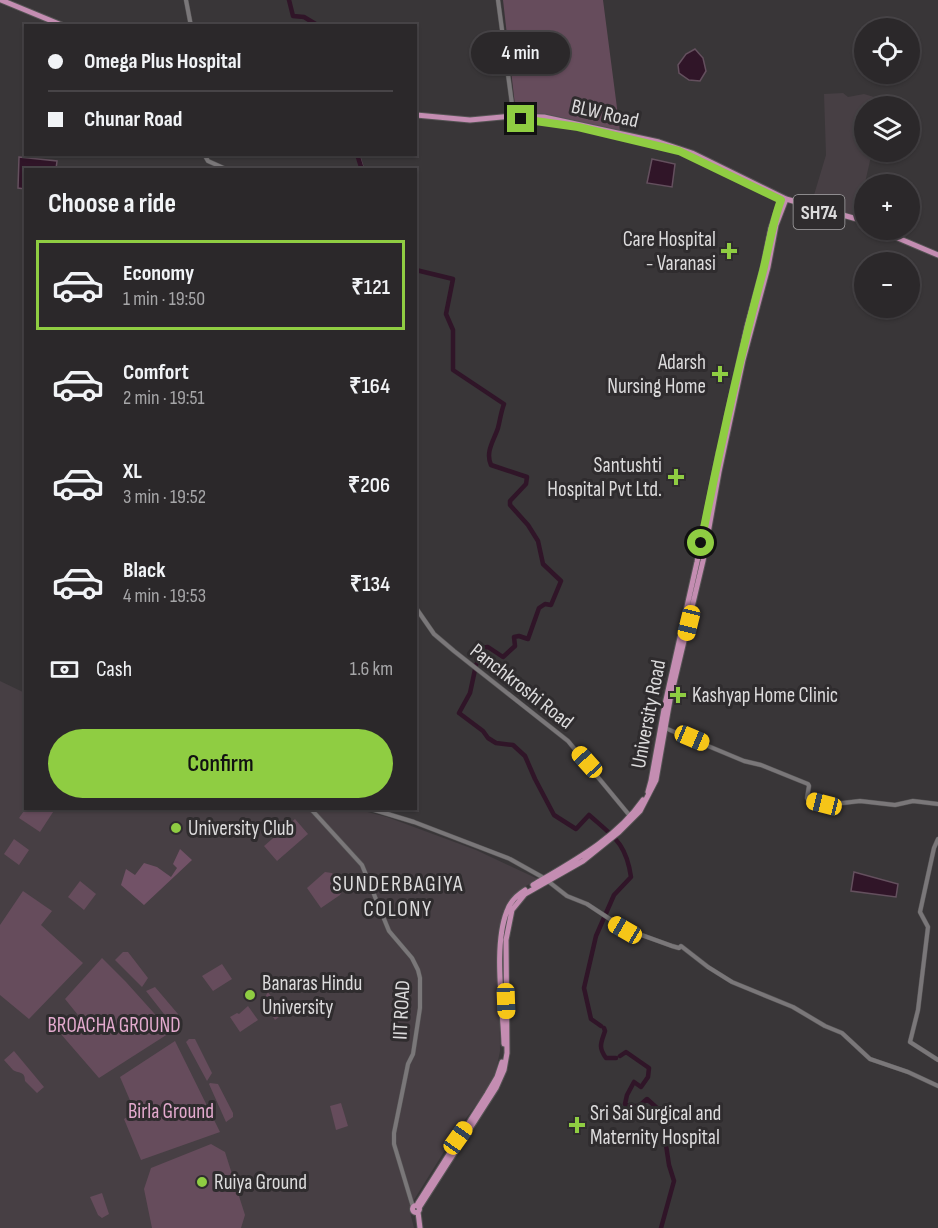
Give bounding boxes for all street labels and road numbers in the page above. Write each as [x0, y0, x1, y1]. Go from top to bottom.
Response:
street label: BLW Road [569, 94, 641, 133]
road number: SH74 [794, 195, 844, 229]
street label: Panchkroshi Road [465, 638, 578, 734]
street label: University Road [626, 658, 671, 770]
street label: IIT ROAD [387, 980, 416, 1040]

